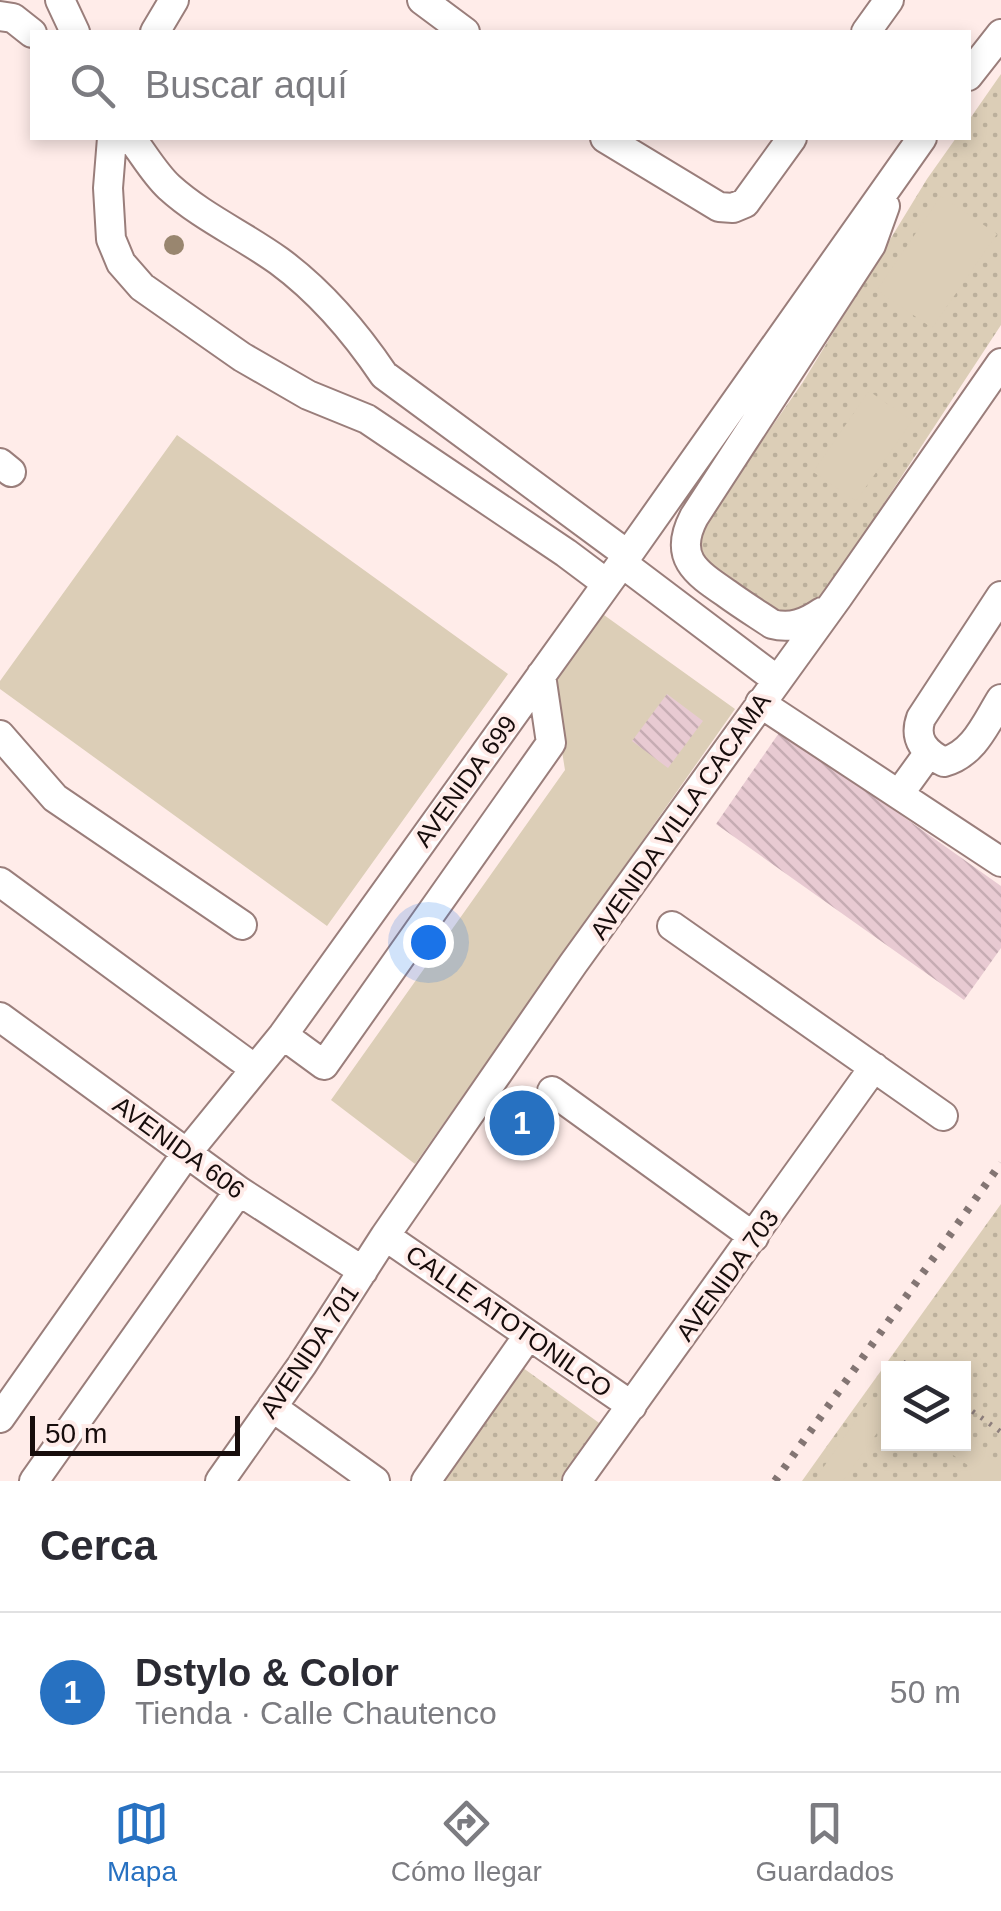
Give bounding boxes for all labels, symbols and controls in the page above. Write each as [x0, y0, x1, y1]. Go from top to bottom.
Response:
search box [30, 30, 971, 140]
icon: search [65, 58, 120, 113]
text: Buscar aquí [145, 64, 348, 106]
street label: AVENIDA VILLA CACAMA [584, 687, 776, 944]
street label: AVENIDA 699 [408, 710, 522, 852]
your location [403, 917, 454, 968]
pin: 1 [490, 1086, 554, 1160]
street label: AVENIDA 606 [108, 1090, 250, 1204]
street label: AVENIDA 703 [670, 1204, 784, 1346]
street label: CALLE ATOTONILCO [401, 1239, 617, 1403]
street label: AVENIDA 701 [254, 1279, 364, 1423]
map controls [881, 1361, 971, 1451]
button: layers [881, 1361, 971, 1451]
scale bar [30, 1411, 240, 1456]
text: 50 m [45, 1418, 107, 1449]
text: Cerca [40, 1522, 157, 1569]
text: Dstylo & Color [135, 1652, 399, 1694]
text: 1 [64, 1674, 81, 1710]
text: 50 m [890, 1674, 961, 1710]
text: Tienda · Calle Chautenco [135, 1695, 497, 1731]
tab: Mapa [107, 1796, 177, 1888]
tab: Cómo llegar [391, 1796, 542, 1888]
tab: Guardados [756, 1796, 894, 1888]

